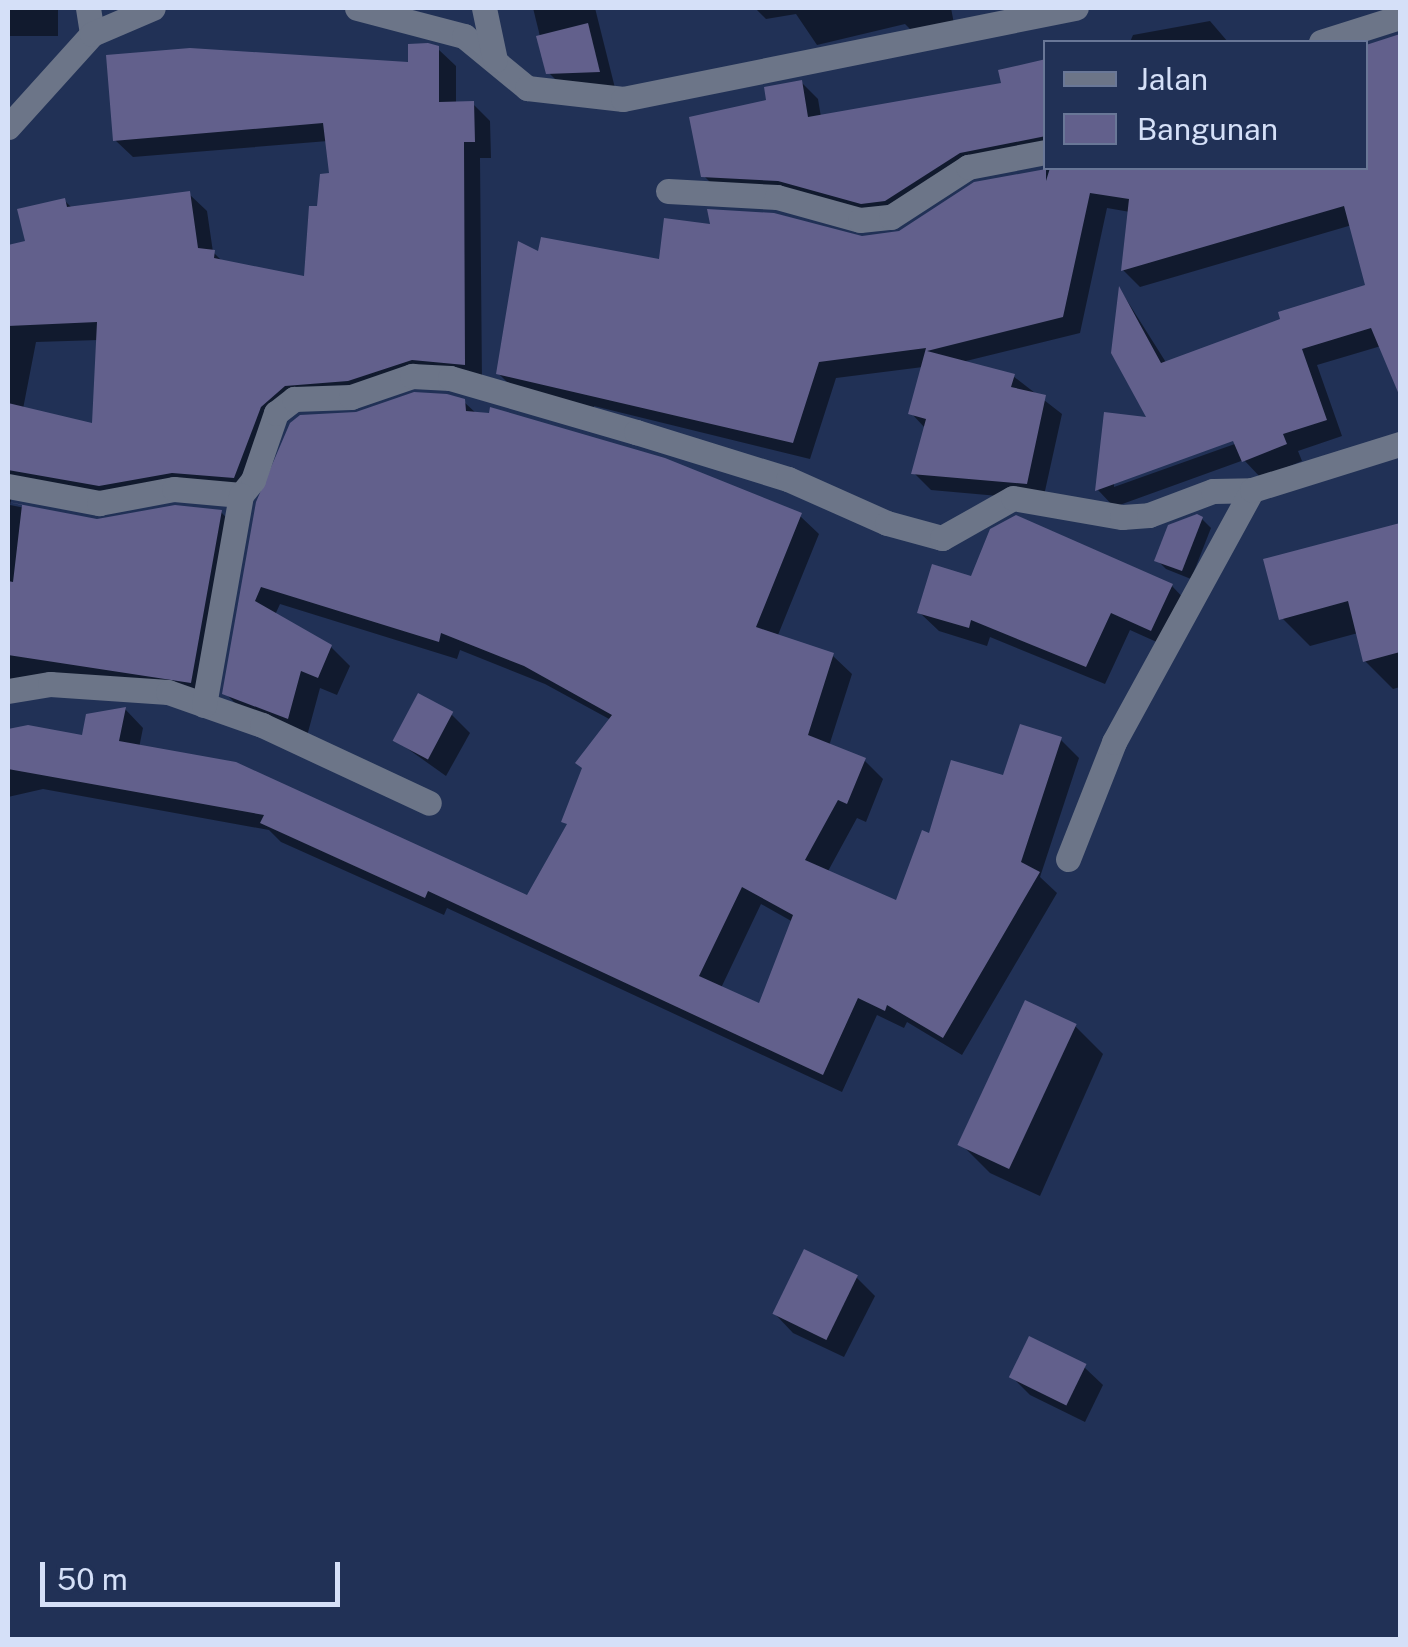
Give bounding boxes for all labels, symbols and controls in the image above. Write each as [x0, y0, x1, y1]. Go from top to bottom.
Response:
legend [1043, 40, 1368, 170]
text: Jalan [1137, 61, 1208, 97]
text: Bangunan [1137, 111, 1278, 147]
scale bar [45, 1542, 345, 1604]
text: 50 m [57, 1561, 128, 1597]

